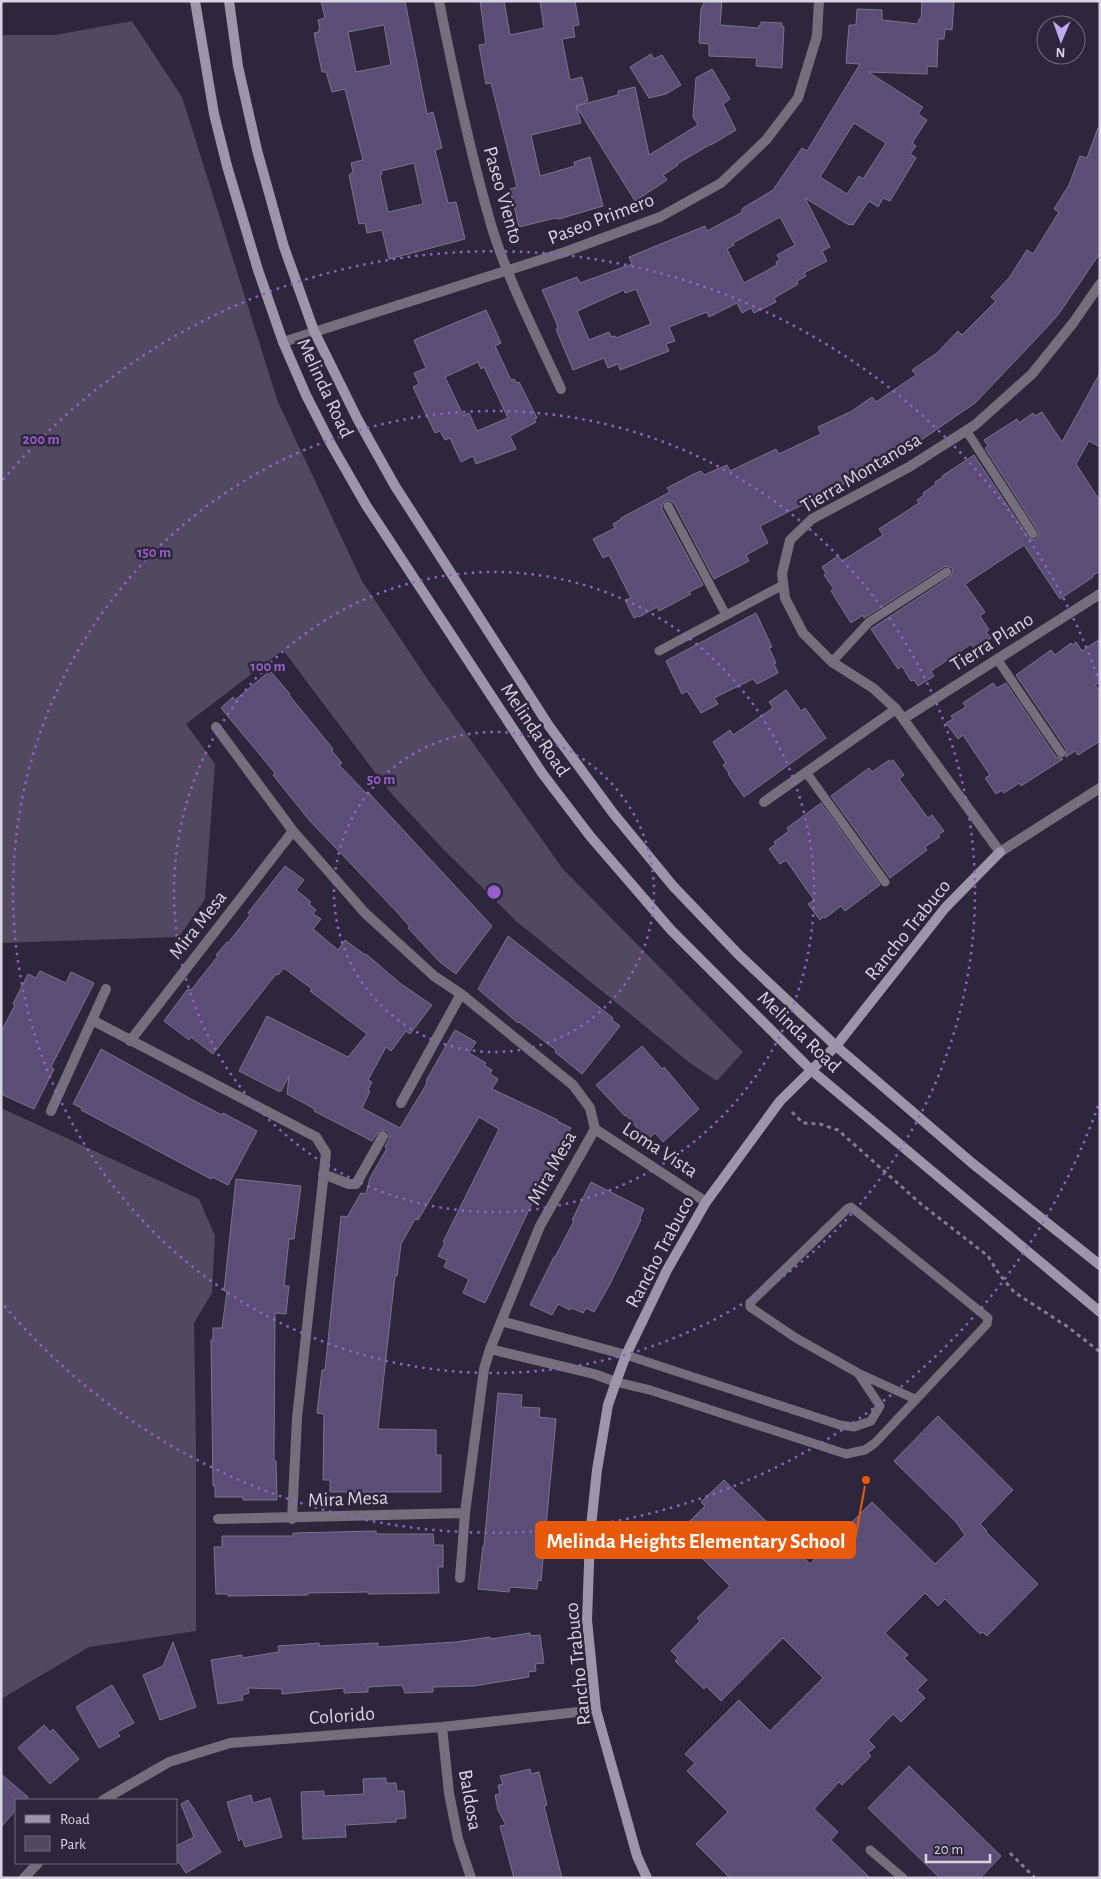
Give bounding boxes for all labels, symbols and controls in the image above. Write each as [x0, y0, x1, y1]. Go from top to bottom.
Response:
north arrow [1036, 15, 1086, 65]
text: N [1055, 45, 1066, 59]
street label: Paseo Viento [480, 144, 526, 246]
street label: Paseo Primero [545, 190, 657, 248]
street label: Melinda Road [293, 335, 357, 441]
street label: Tierra Montanosa [797, 429, 925, 517]
text: 200 m [22, 432, 60, 447]
text: 150 m [137, 545, 171, 560]
street label: Tierra Plano [947, 609, 1037, 675]
text: 100 m [250, 659, 286, 674]
street label: Melinda Road [497, 680, 573, 780]
text: 50 m [367, 772, 395, 787]
street label: Rancho Trabuco [861, 876, 955, 984]
centre of rings [485, 883, 503, 901]
street label: Mira Mesa [165, 887, 231, 963]
street label: Melinda Road [753, 988, 845, 1076]
street label: Loma Vista [619, 1118, 701, 1182]
street label: Mira Mesa [524, 1128, 580, 1208]
street label: Rancho Trabuco [622, 1193, 698, 1311]
street label: Mira Mesa [307, 1488, 389, 1510]
callout: Melinda Heights Elementary School [536, 1522, 855, 1558]
text: Melinda Heights Elementary School [546, 1531, 846, 1552]
street label: Rancho Trabuco [562, 1602, 594, 1726]
street label: Colorido [308, 1704, 376, 1728]
street label: Baldosa [455, 1768, 485, 1832]
legend [15, 1799, 178, 1864]
text: Road [60, 1812, 90, 1827]
scale bar [926, 1832, 990, 1864]
text: Park [60, 1837, 86, 1852]
text: 20 m [934, 1842, 963, 1857]

